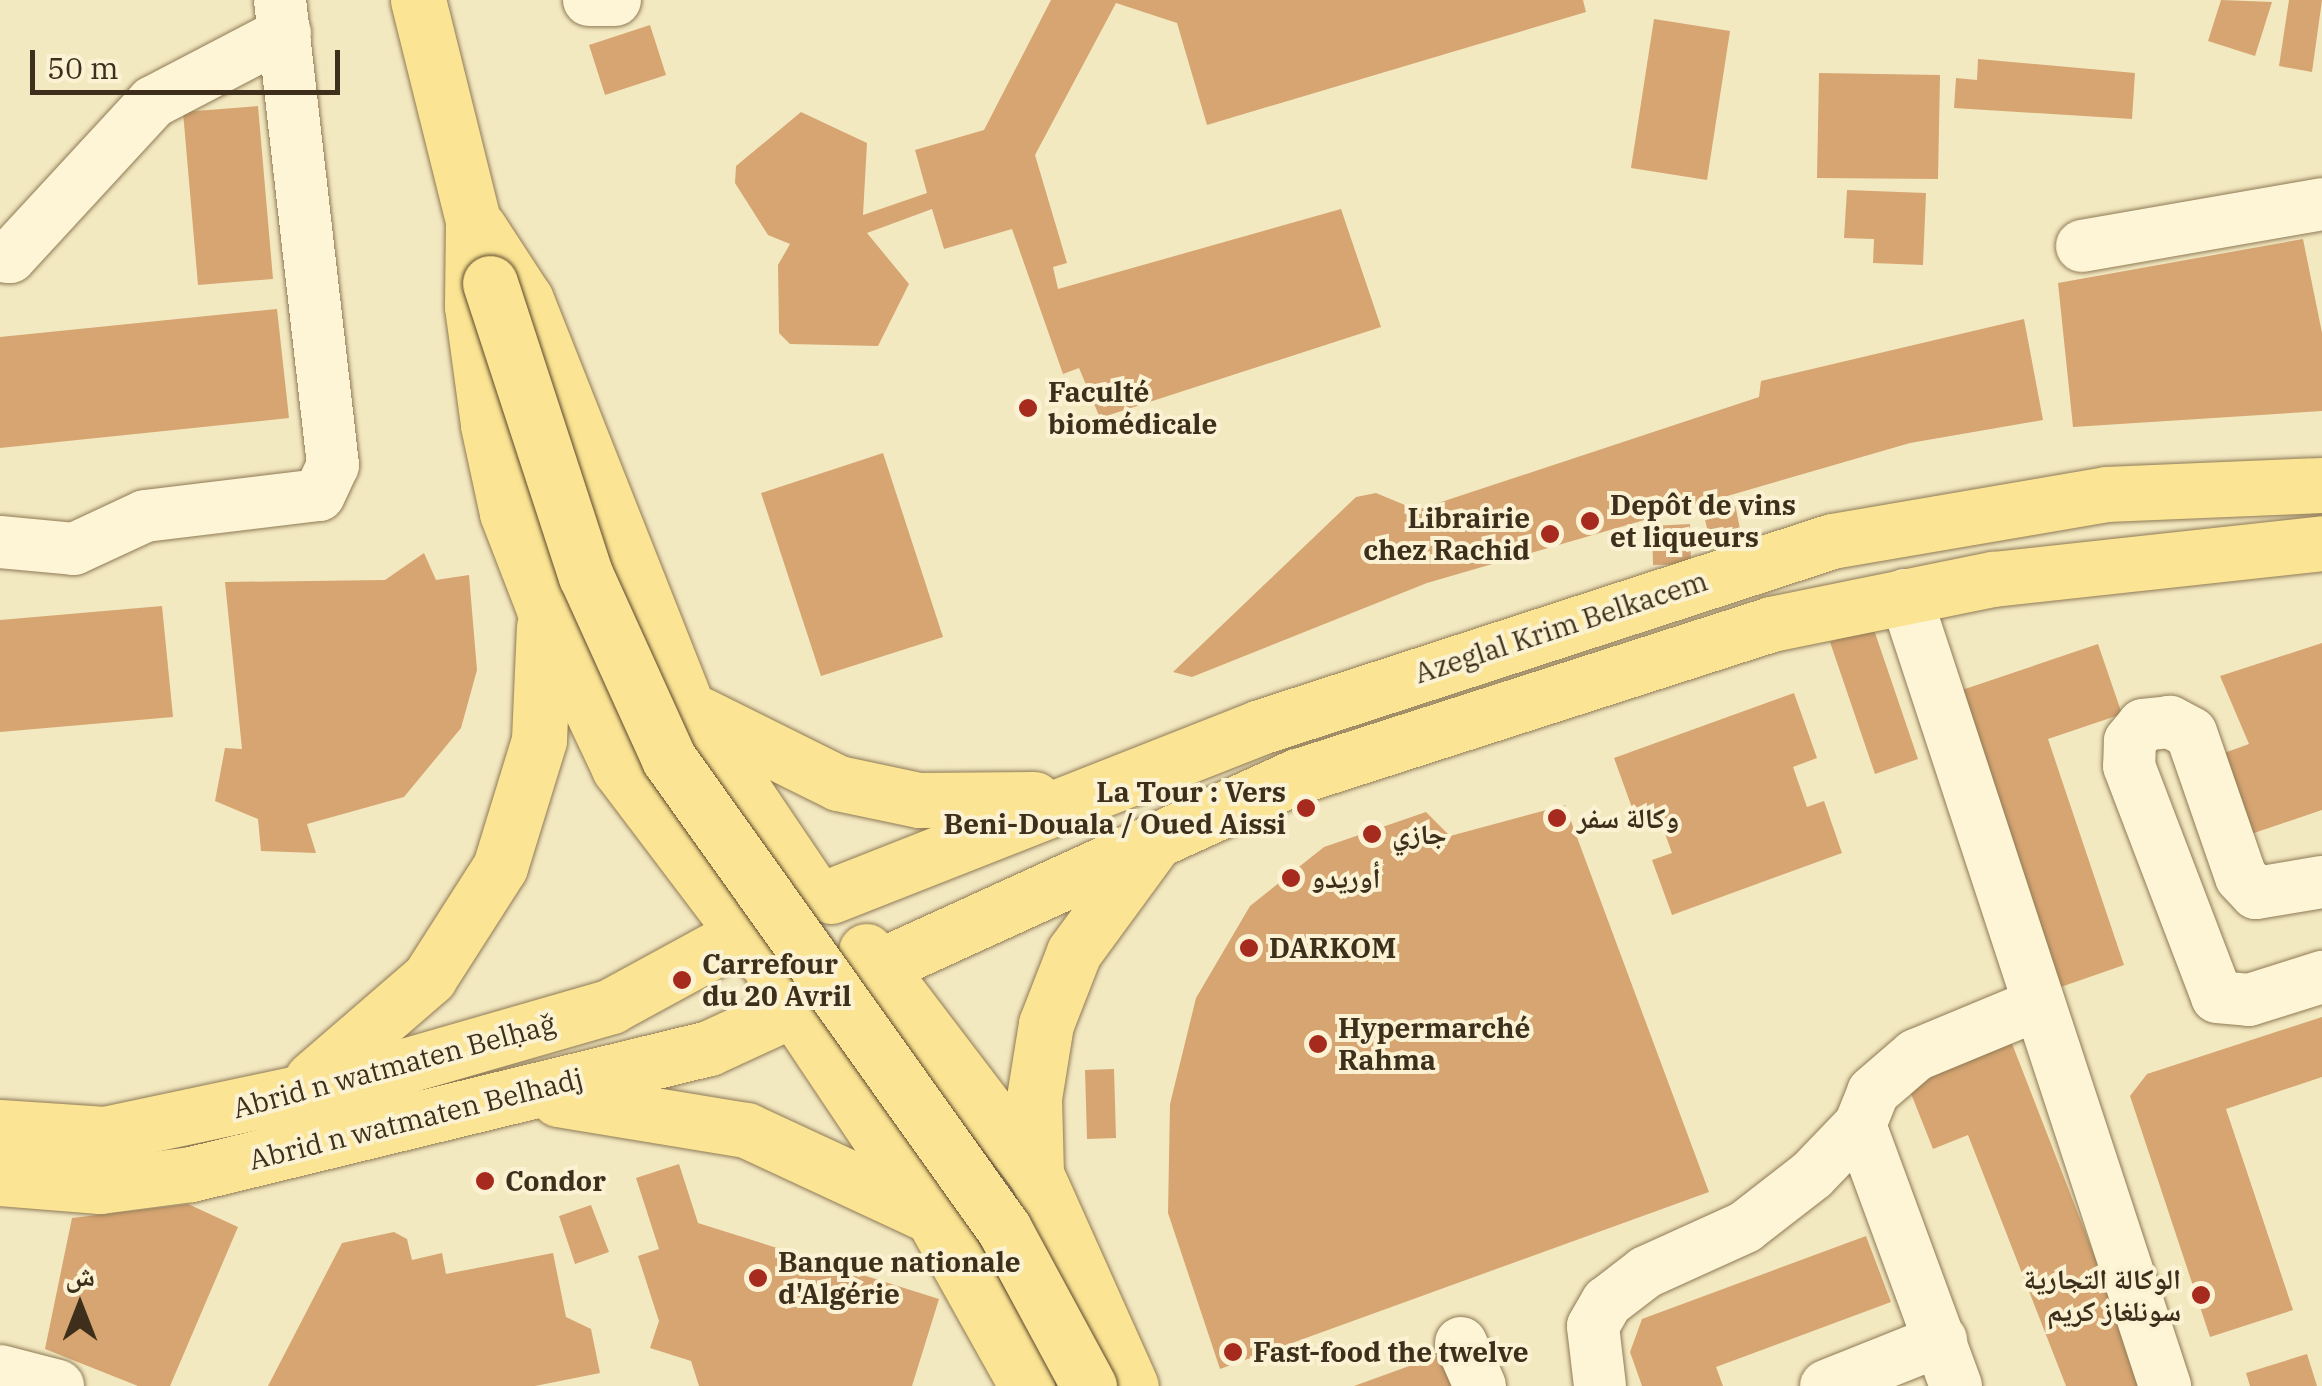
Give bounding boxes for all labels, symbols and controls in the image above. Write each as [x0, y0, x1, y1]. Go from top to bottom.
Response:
scale bar [35, 30, 345, 92]
text: 50 m [47, 48, 119, 87]
place label: Faculté biomédicale [1048, 375, 1217, 441]
marker: Faculté biomédicale [1017, 397, 1039, 419]
place label: Depôt de vins et liqueurs [1610, 488, 1796, 554]
place label: Librairie chez Rachid [1363, 501, 1530, 567]
marker: Depôt de vins et liqueurs [1579, 510, 1601, 532]
marker: Librairie chez Rachid [1539, 523, 1561, 545]
street label: Azeglal Krim Belkacem [1410, 564, 1712, 690]
place label: La Tour : Vers Beni-Douala / Oued Aissi [944, 775, 1286, 841]
marker: La Tour : Vers Beni-Douala / Oued Aissi [1295, 797, 1317, 819]
place label: وكالة سفر [1577, 801, 1679, 835]
marker: وكالة سفر [1546, 807, 1568, 829]
place label: جازي [1392, 817, 1447, 851]
marker: جازي [1361, 823, 1383, 845]
place label: أوريدو [1311, 861, 1381, 895]
marker: أوريدو [1280, 867, 1302, 889]
place label: DARKOM [1269, 931, 1396, 965]
marker: DARKOM [1238, 937, 1260, 959]
place label: Carrefour du 20 Avril [702, 947, 851, 1013]
marker: Carrefour du 20 Avril [671, 969, 693, 991]
street label: Abrid n watmaten Belḥaǧ [229, 1007, 559, 1125]
place label: Hypermarché Rahma [1338, 1011, 1530, 1077]
marker: Hypermarché Rahma [1307, 1033, 1329, 1055]
street label: Abrid n watmaten Belhadj [246, 1061, 586, 1177]
place label: Condor [505, 1164, 606, 1198]
marker: Condor [474, 1170, 496, 1192]
place label: Banque nationale d'Algérie [778, 1245, 1021, 1311]
north arrow [30, 1256, 130, 1356]
text: ش [65, 1257, 95, 1294]
place label: الوكالة التجارية سونلغاز كريم [2023, 1262, 2181, 1328]
marker: Banque nationale d'Algérie [747, 1267, 769, 1289]
marker: الوكالة التجارية سونلغاز كريم [2190, 1284, 2212, 1306]
place label: Fast-food the twelve [1253, 1335, 1529, 1369]
marker: Fast-food the twelve [1222, 1341, 1244, 1363]

